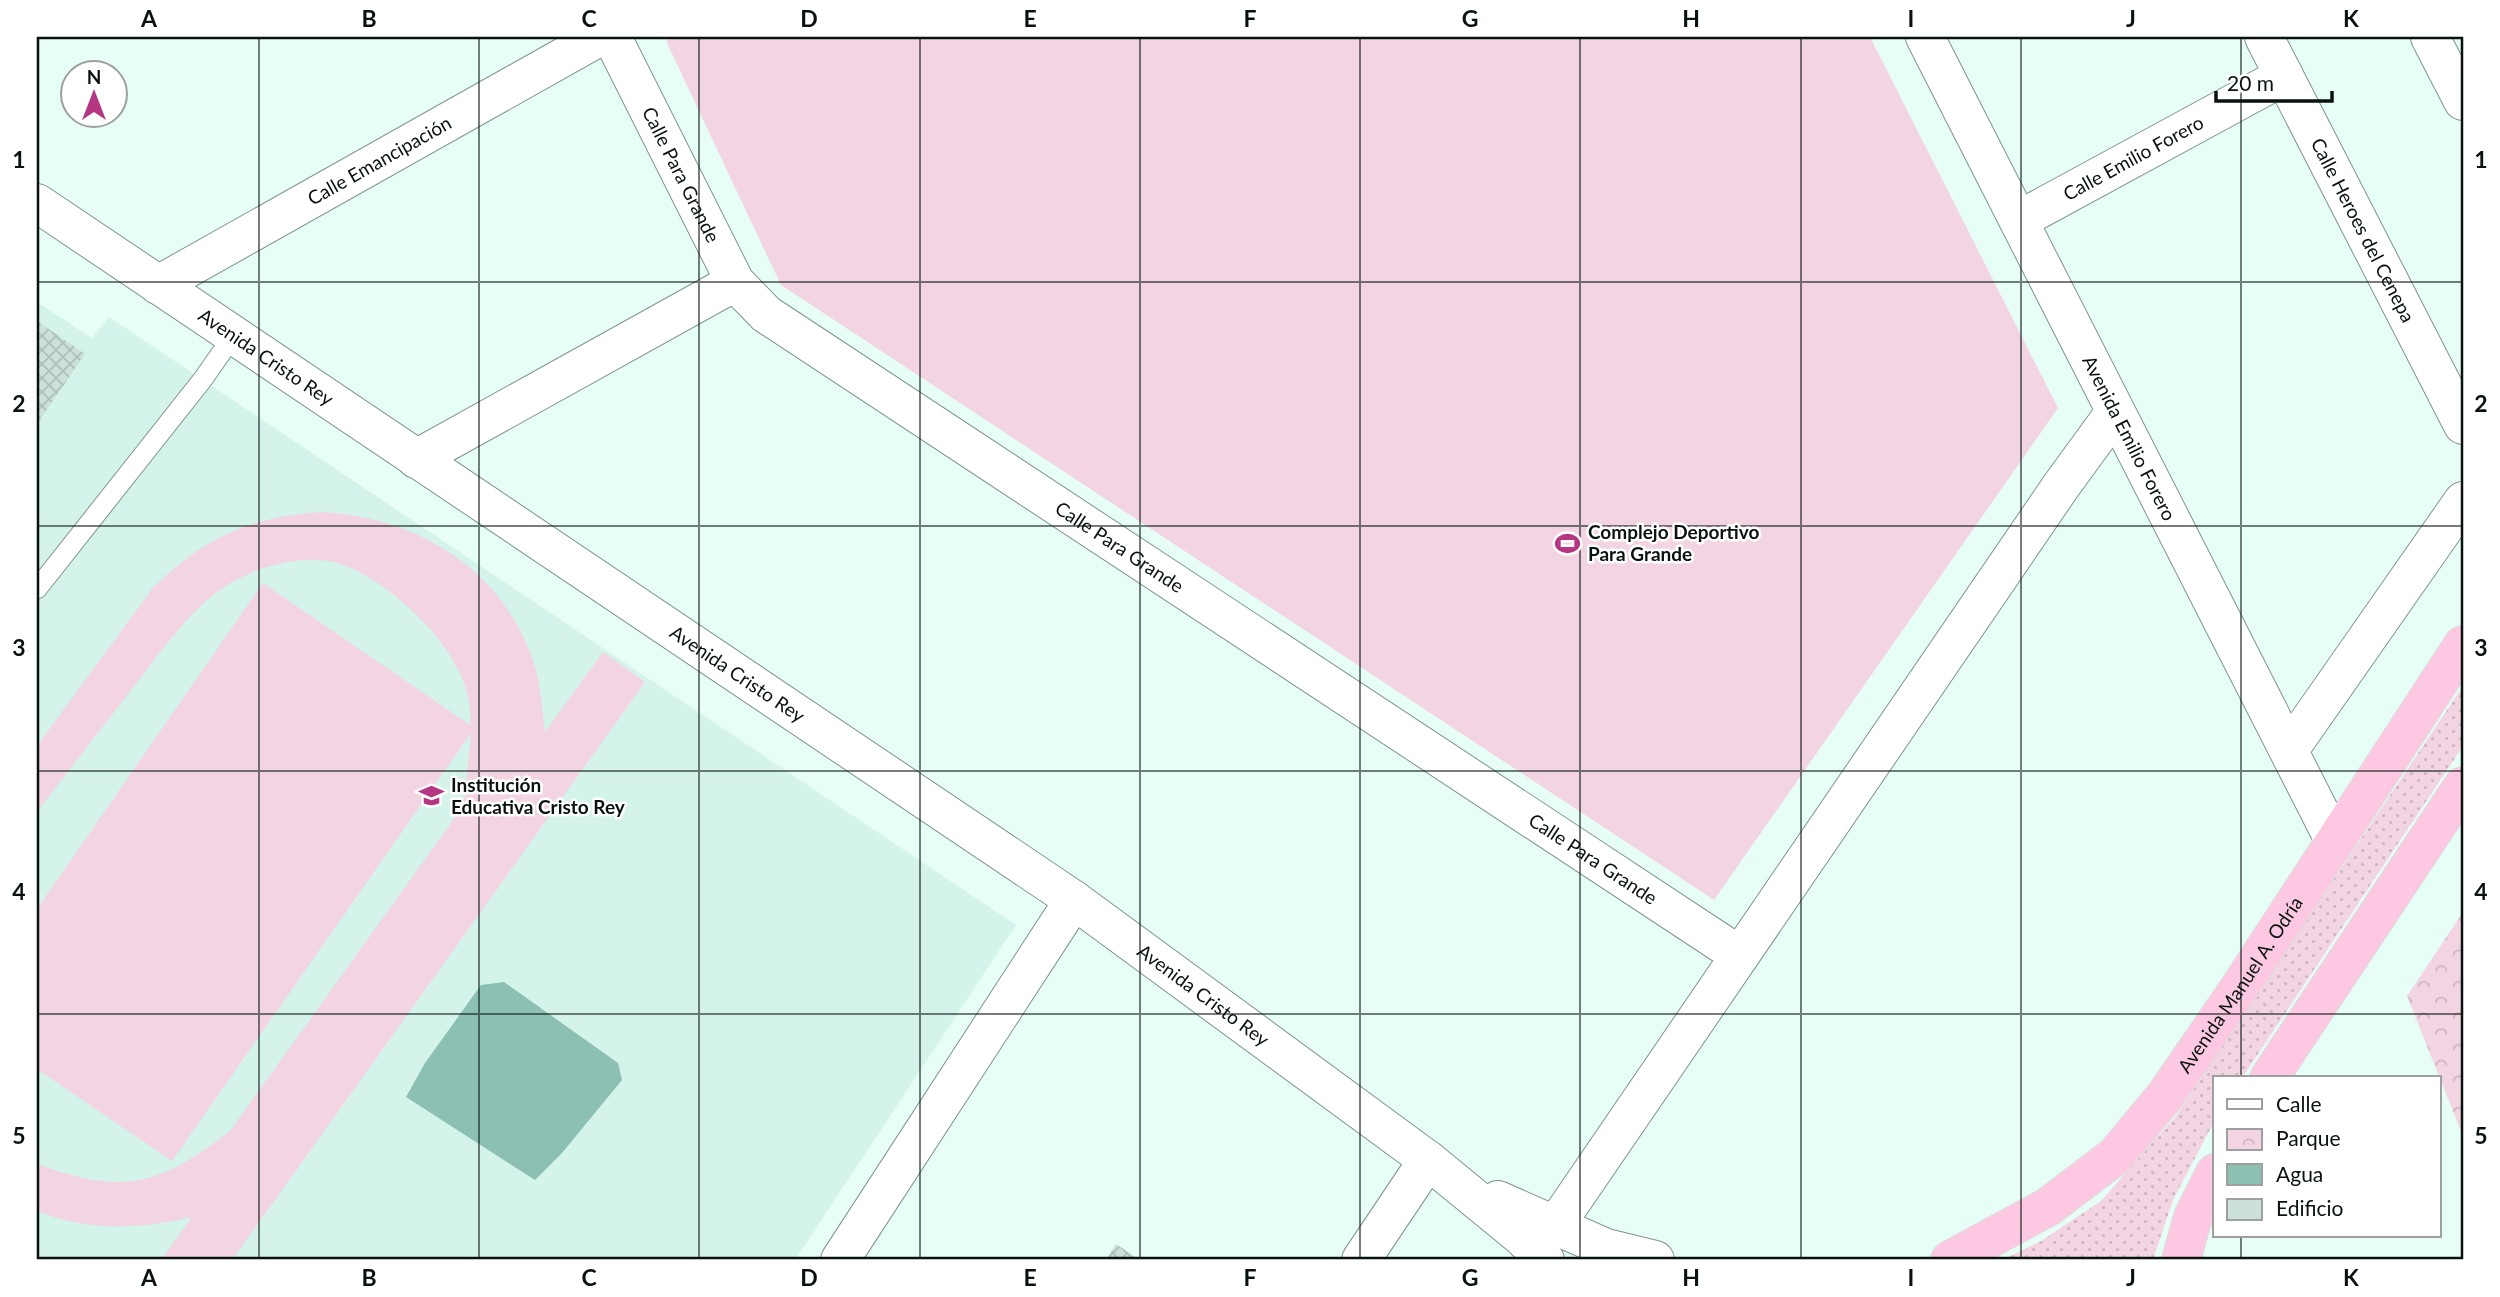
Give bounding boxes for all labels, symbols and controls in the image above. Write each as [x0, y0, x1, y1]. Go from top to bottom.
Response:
text: A [140, 4, 158, 32]
text: B [361, 4, 377, 32]
text: C [581, 4, 597, 32]
text: D [800, 4, 818, 32]
text: E [1023, 4, 1037, 32]
text: F [1243, 4, 1257, 32]
text: G [1462, 4, 1478, 32]
text: H [1682, 4, 1700, 32]
text: I [1908, 4, 1914, 32]
text: J [2126, 4, 2136, 32]
text: K [2343, 4, 2359, 32]
north arrow [60, 60, 130, 130]
scale bar [2216, 60, 2332, 104]
text: N [87, 65, 101, 88]
text: 20 m [2227, 70, 2274, 95]
street label: Calle Para Grande [638, 103, 725, 246]
street label: Calle Emilio Forero [2059, 110, 2207, 205]
street label: Calle Emancipación [303, 111, 455, 210]
street label: Calle Heroes del Cenepa [2307, 134, 2420, 326]
text: 1 [12, 145, 26, 173]
text: 1 [2474, 145, 2488, 173]
street label: Avenida Cristo Rey [195, 303, 338, 410]
street label: Avenida Emilio Forero [2078, 351, 2181, 524]
text: 2 [12, 389, 26, 417]
text: 2 [2474, 389, 2488, 417]
street label: Calle Para Grande [1051, 496, 1188, 597]
place label: Complejo Deportivo Para Grande [1588, 520, 1759, 565]
sports icon: Complejo Deportivo Para Grande [1554, 529, 1582, 557]
street label: Avenida Cristo Rey [666, 620, 810, 727]
text: 3 [12, 633, 26, 661]
text: 3 [2474, 633, 2488, 661]
place label: Institución Educativa Cristo Rey [451, 773, 626, 818]
school or university icon: Institución Educativa Cristo Rey [417, 782, 445, 810]
street label: Calle Para Grande [1525, 808, 1662, 909]
text: 4 [12, 877, 26, 905]
text: 4 [2474, 877, 2488, 905]
street label: Avenida Manuel A. Odría [2172, 892, 2307, 1077]
street label: Avenida Cristo Rey [1133, 939, 1274, 1051]
legend [2213, 1076, 2440, 1238]
text: Calle [2276, 1091, 2321, 1116]
text: 5 [12, 1121, 26, 1149]
text: 5 [2474, 1121, 2488, 1149]
text: Parque [2276, 1125, 2341, 1150]
text: Agua [2276, 1161, 2323, 1186]
text: Edificio [2276, 1195, 2344, 1220]
text: A [140, 1263, 158, 1291]
text: B [361, 1263, 377, 1291]
text: C [581, 1263, 597, 1291]
text: D [800, 1263, 818, 1291]
text: E [1023, 1263, 1037, 1291]
text: F [1243, 1263, 1257, 1291]
text: G [1462, 1263, 1478, 1291]
text: H [1682, 1263, 1700, 1291]
text: I [1908, 1263, 1914, 1291]
text: J [2126, 1263, 2136, 1291]
text: K [2343, 1263, 2359, 1291]

